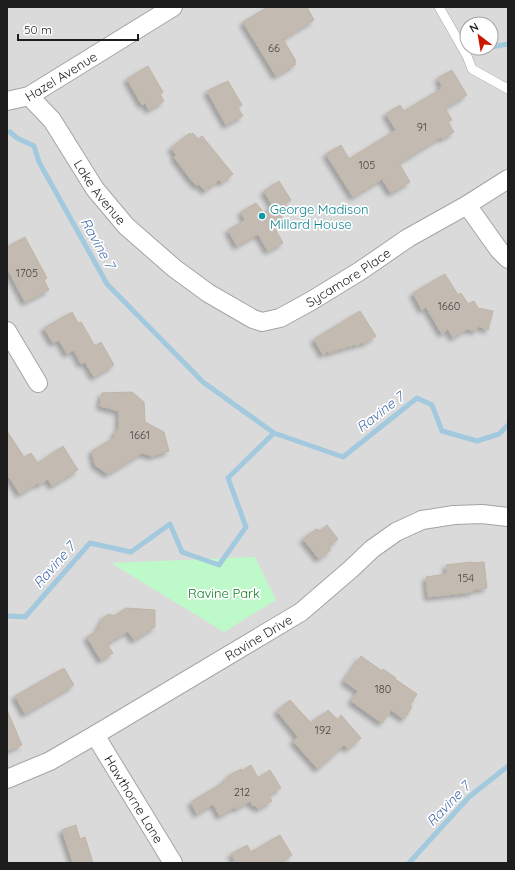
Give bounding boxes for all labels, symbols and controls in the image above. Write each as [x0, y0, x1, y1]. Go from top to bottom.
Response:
scale bar [18, 16, 138, 42]
north arrow [459, 16, 499, 56]
text: N [467, 19, 481, 36]
text: 50 m [24, 22, 52, 37]
house number: 66 [268, 41, 280, 55]
street label: Hazel Avenue [22, 48, 100, 105]
house number: 91 [417, 120, 427, 134]
street label: Lake Avenue [71, 157, 129, 228]
house number: 105 [359, 158, 375, 172]
place label: George Madison Millard House [270, 201, 369, 232]
marker: George Madison Millard House [257, 211, 267, 221]
water label: Ravine 7 [77, 215, 121, 274]
street label: Sycamore Place [303, 244, 394, 310]
house number: 1705 [16, 266, 38, 280]
house number: 1660 [438, 299, 460, 313]
water label: Ravine 7 [353, 386, 409, 436]
house number: 1661 [130, 428, 150, 442]
water label: Ravine 7 [29, 536, 81, 592]
house number: 154 [458, 571, 474, 585]
park label: Ravine Park [188, 585, 260, 601]
street label: Ravine Drive [222, 611, 295, 664]
house number: 180 [375, 682, 391, 696]
house number: 192 [315, 723, 331, 737]
street label: Hawthorne Lane [101, 752, 167, 846]
water label: Ravine 7 [422, 776, 476, 830]
house number: 212 [234, 785, 250, 799]

